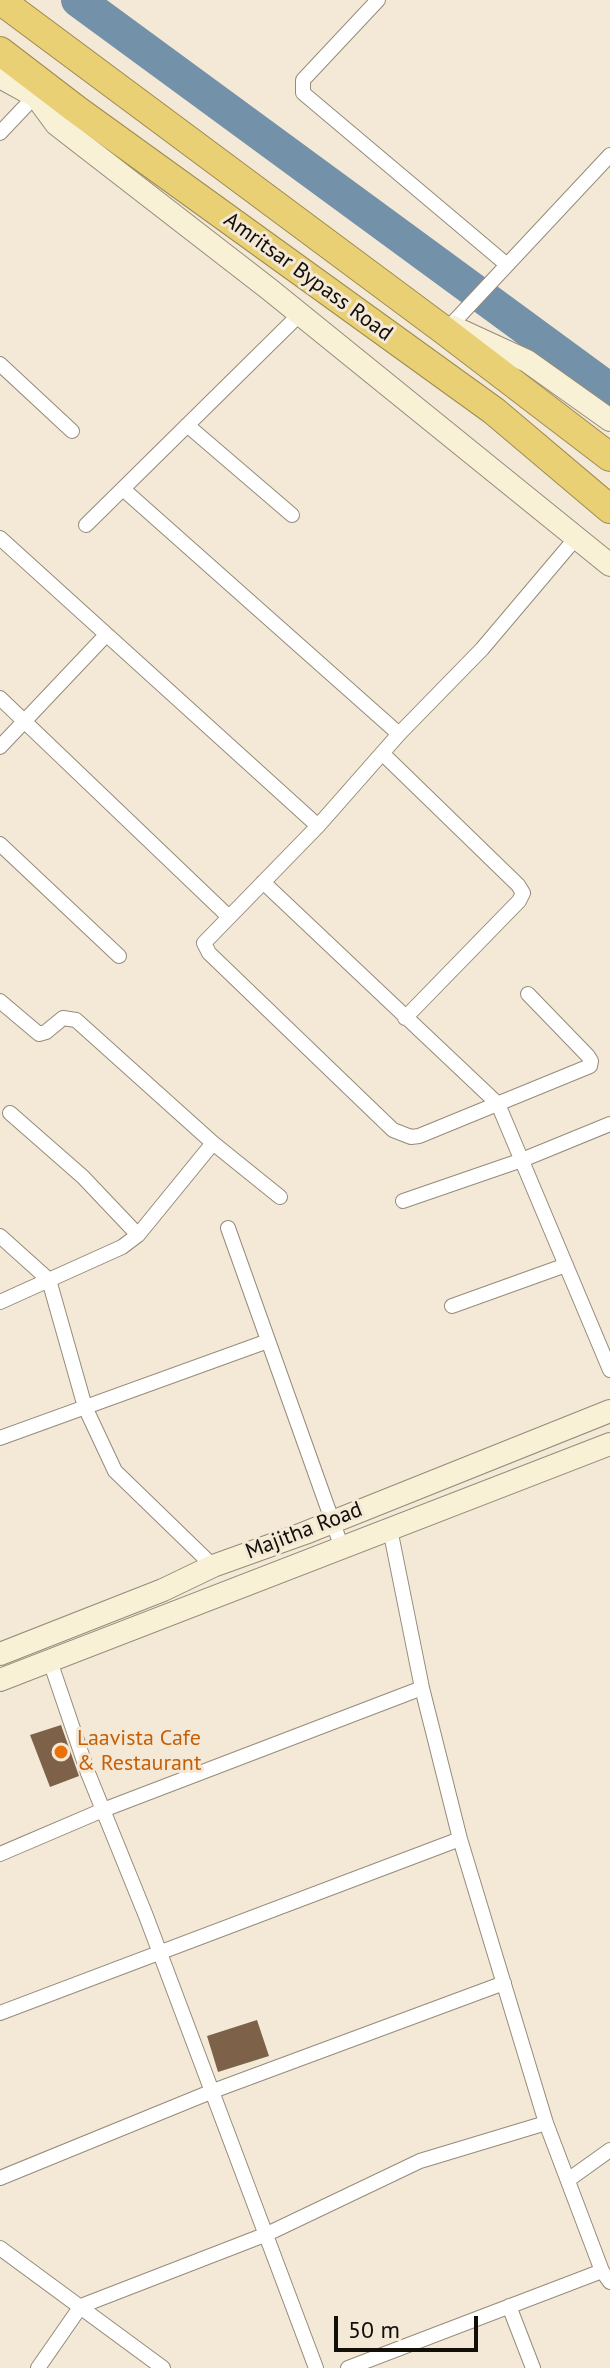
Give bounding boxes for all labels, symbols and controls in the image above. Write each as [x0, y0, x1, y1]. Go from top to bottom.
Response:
street label: Amritsar Bypass Road [219, 207, 397, 347]
street label: Majitha Road [242, 1497, 366, 1565]
place label: Laavista Cafe & Restaurant [77, 1726, 201, 1778]
marker: Laavista Cafe & Restaurant [52, 1743, 70, 1761]
scale bar [338, 2300, 482, 2350]
text: 50 m [348, 2314, 400, 2345]

